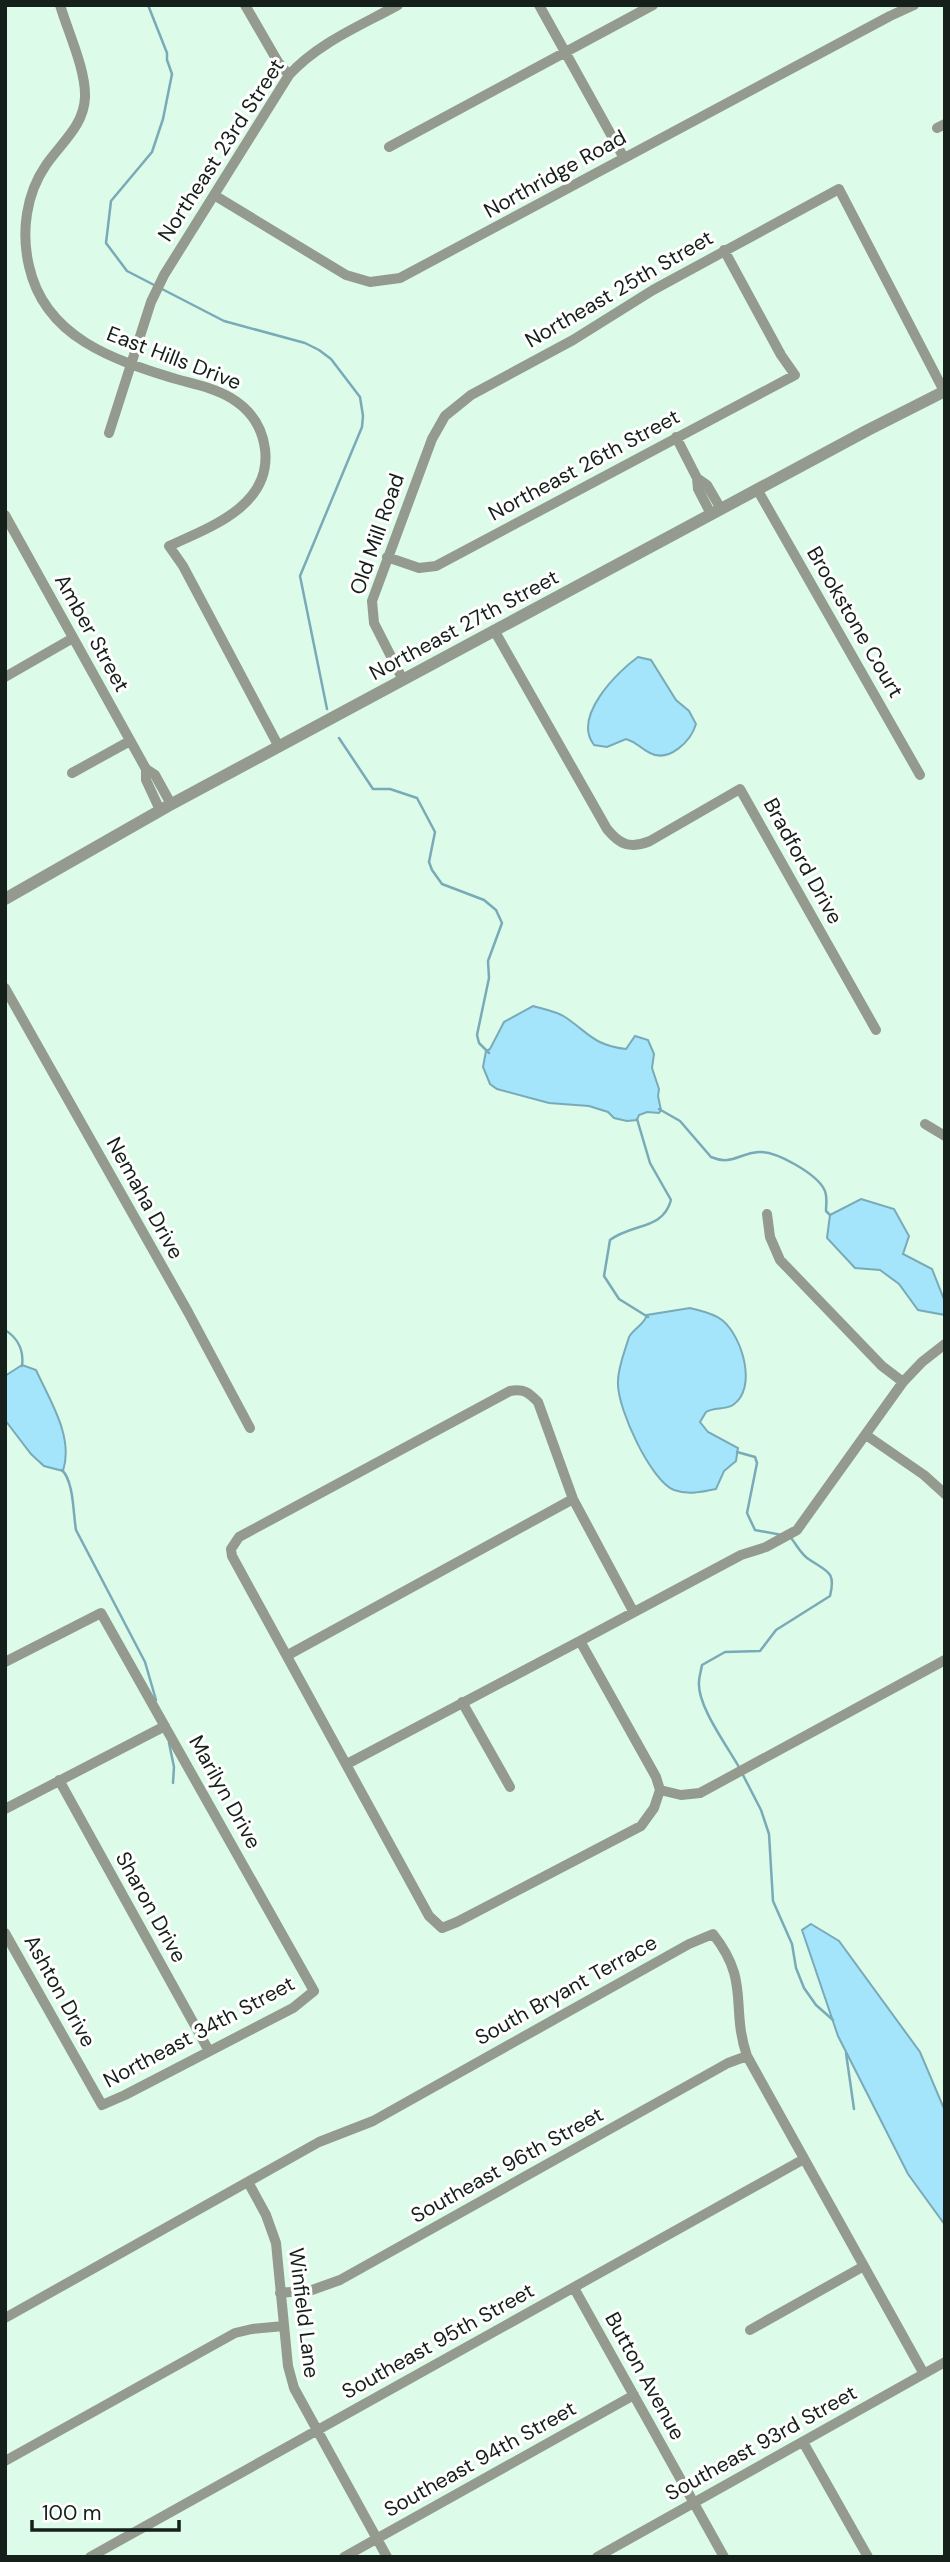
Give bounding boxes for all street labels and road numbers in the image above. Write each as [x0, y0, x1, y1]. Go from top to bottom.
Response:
street label: Northeast 23rd Street [151, 53, 291, 247]
street label: Northridge Road [479, 123, 631, 225]
street label: Northeast 25th Street [520, 224, 718, 354]
street label: East Hills Drive [103, 320, 245, 396]
street label: Northeast 26th Street [483, 403, 685, 527]
street label: Old Mill Road [343, 470, 411, 598]
street label: Brookstone Court [800, 541, 910, 703]
street label: Northeast 27th Street [364, 563, 564, 687]
street label: Amber Street [48, 569, 136, 697]
street label: Bradford Drive [757, 793, 849, 929]
street label: Nemaha Drive [100, 1132, 190, 1264]
street label: Marilyn Drive [182, 1730, 268, 1854]
street label: Sharon Drive [109, 1846, 193, 1968]
street label: South Bryant Terrace [470, 1928, 662, 2052]
street label: Ashton Drive [18, 1930, 102, 2052]
street label: Northeast 34th Street [98, 1970, 300, 2094]
street label: Southeast 96th Street [406, 2100, 608, 2230]
street label: Winfield Lane [282, 2246, 326, 2380]
street label: Southeast 95th Street [337, 2276, 539, 2406]
street label: Button Avenue [598, 2307, 692, 2445]
street label: Southeast 93rd Street [660, 2379, 862, 2507]
street label: Southeast 94th Street [379, 2394, 581, 2524]

